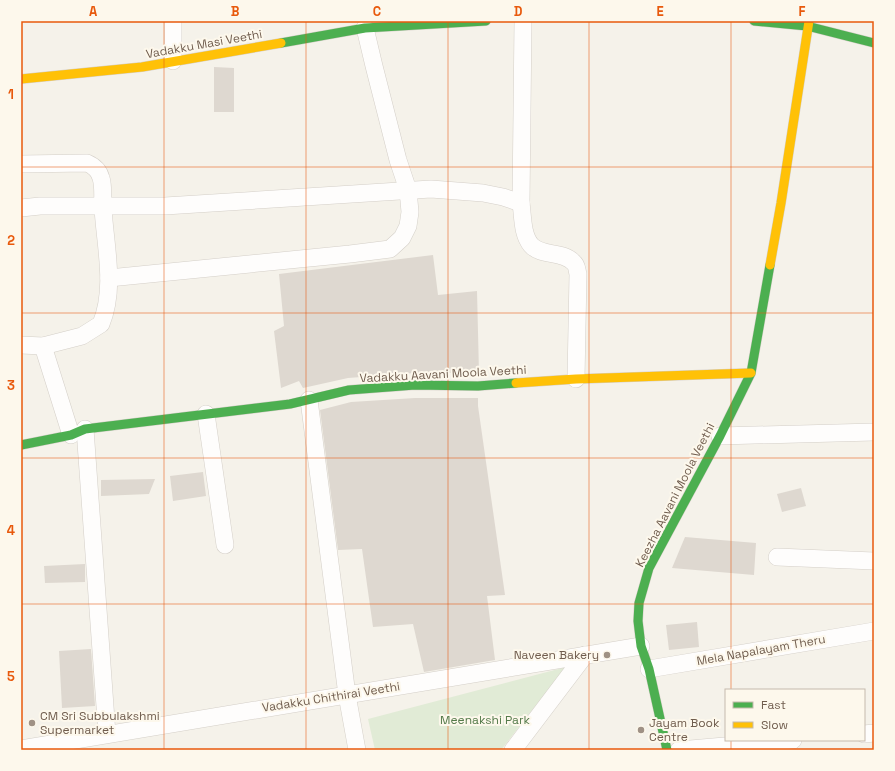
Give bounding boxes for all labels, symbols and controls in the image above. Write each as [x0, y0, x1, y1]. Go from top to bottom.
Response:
text: A [89, 3, 98, 20]
text: B [231, 3, 240, 20]
text: C [373, 3, 381, 20]
text: D [514, 3, 523, 20]
text: E [656, 3, 664, 20]
text: F [799, 3, 806, 20]
street label: Vadakku Masi Veethi [145, 26, 263, 62]
text: 1 [8, 86, 14, 103]
text: 2 [7, 232, 15, 249]
street label: Vadakku Aavani Moola Veethi [359, 362, 527, 386]
text: 3 [7, 377, 15, 394]
street label: Keezha Aavani Moola Veethi [632, 420, 718, 570]
text: 4 [7, 522, 15, 539]
street label: Mela Napalayam Theru [695, 631, 827, 669]
place label: Naveen Bakery [514, 647, 599, 663]
marker: Naveen Bakery [602, 650, 612, 660]
text: 5 [7, 668, 15, 685]
street label: Vadakku Chithirai Veethi [261, 678, 401, 716]
legend [725, 689, 865, 741]
text: Fast [761, 697, 786, 713]
place label: CM Sri Subbulakshmi Supermarket [40, 708, 160, 738]
park label: Meenakshi Park [440, 712, 530, 728]
place label: Jayam Book Centre [649, 715, 720, 745]
text: Slow [761, 717, 788, 733]
marker: CM Sri Subbulakshmi Supermarket [27, 718, 37, 728]
marker: Jayam Book Centre [636, 725, 646, 735]

